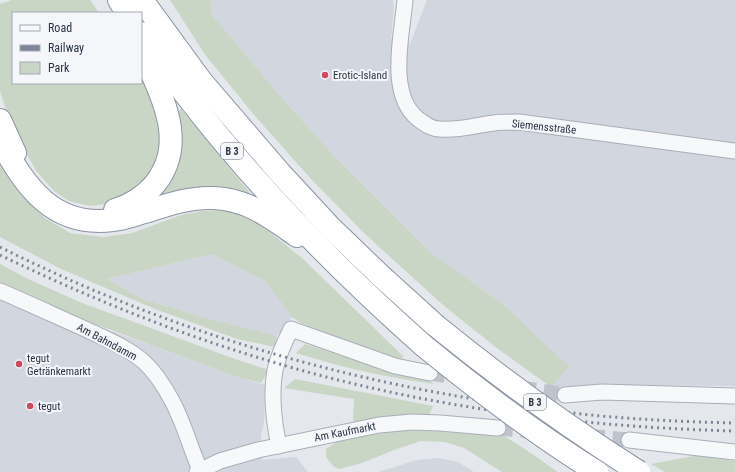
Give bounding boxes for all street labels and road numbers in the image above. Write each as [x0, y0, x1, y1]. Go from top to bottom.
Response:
street label: Siemensstraße [511, 117, 577, 137]
road number: B 3 [221, 143, 243, 159]
street label: Am Bahndamm [75, 321, 139, 363]
road number: B 3 [524, 394, 546, 410]
street label: Am Kaufmarkt [313, 420, 377, 444]

